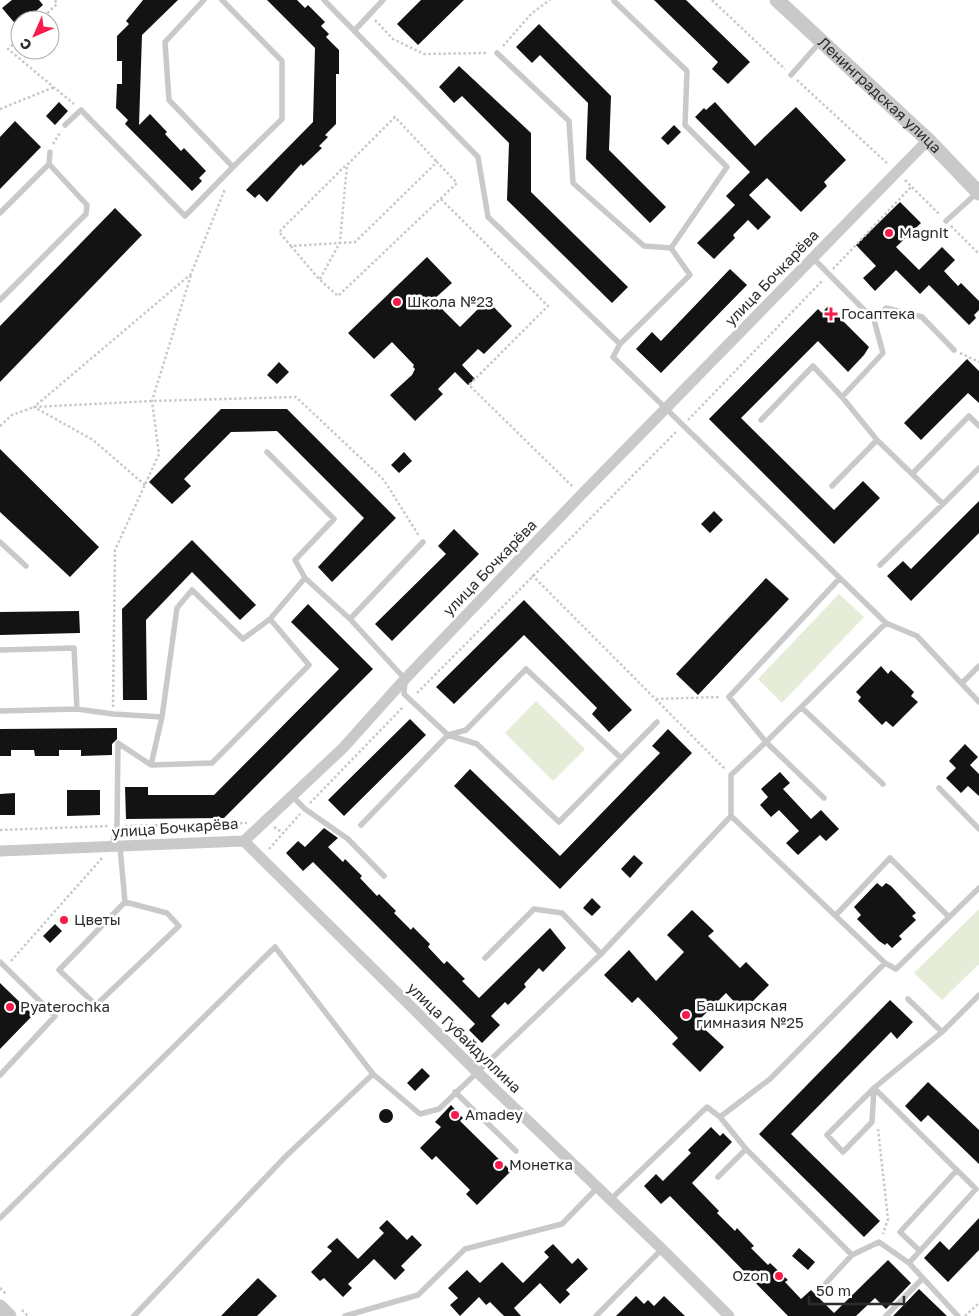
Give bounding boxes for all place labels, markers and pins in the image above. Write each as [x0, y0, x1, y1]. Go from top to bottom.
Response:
place label: Magnit [899, 223, 949, 241]
marker: Magnit [883, 227, 895, 239]
place label: Школа №23 [407, 292, 494, 310]
marker: Школа №23 [391, 296, 403, 308]
place label: Госаптека [841, 304, 915, 322]
marker: Госаптека [825, 308, 837, 320]
place label: Цветы [74, 910, 121, 928]
marker: Цветы [58, 914, 70, 926]
place label: Башкирская гимназия №25 [696, 996, 804, 1031]
place label: Pyaterochka [20, 997, 110, 1015]
marker: Pyaterochka [4, 1001, 16, 1013]
marker: Башкирская гимназия №25 [680, 1009, 692, 1021]
place label: Amadey [465, 1105, 523, 1123]
marker: Amadey [449, 1109, 461, 1121]
place label: Монетка [509, 1155, 573, 1173]
marker: Монетка [493, 1159, 505, 1171]
place label: Ozon [732, 1266, 769, 1284]
marker: Ozon [773, 1270, 785, 1282]

